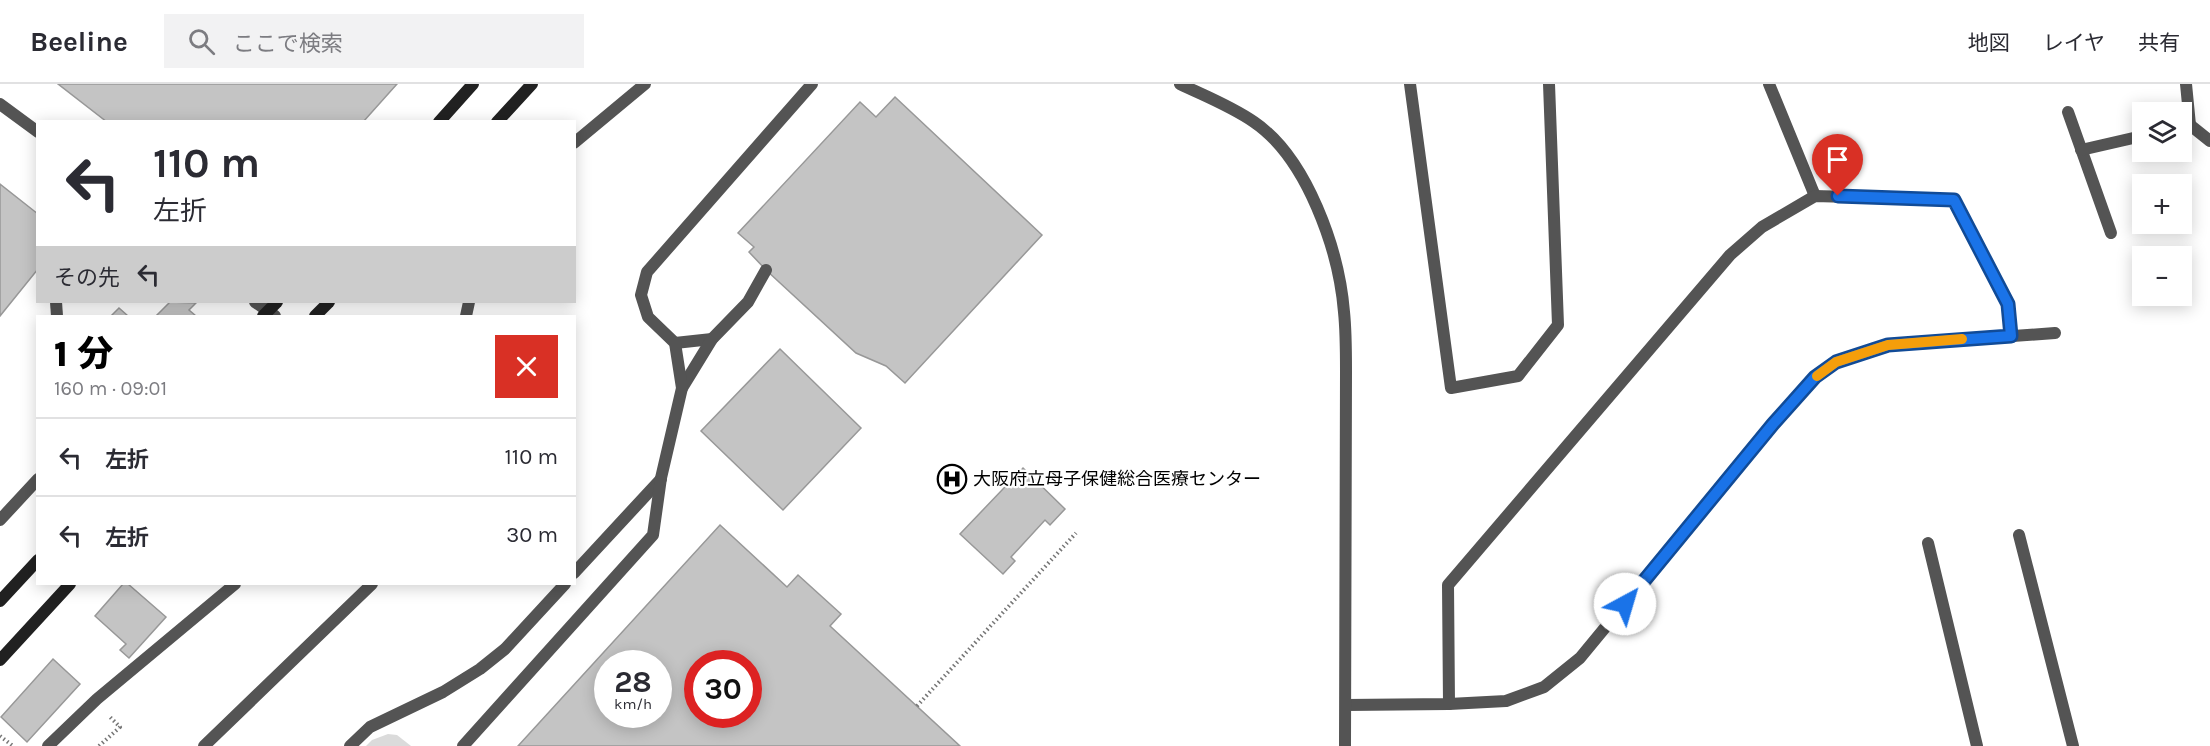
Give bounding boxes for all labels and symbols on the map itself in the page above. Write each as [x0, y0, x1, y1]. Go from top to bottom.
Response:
pin [1812, 134, 1863, 196]
hospital icon: 大阪府立母子保健総合医療センター [936, 463, 968, 495]
place label: 大阪府立母子保健総合医療センター [973, 468, 1261, 490]
position arrow [1593, 572, 1657, 636]
speed limit sign: 30 [684, 650, 762, 728]

